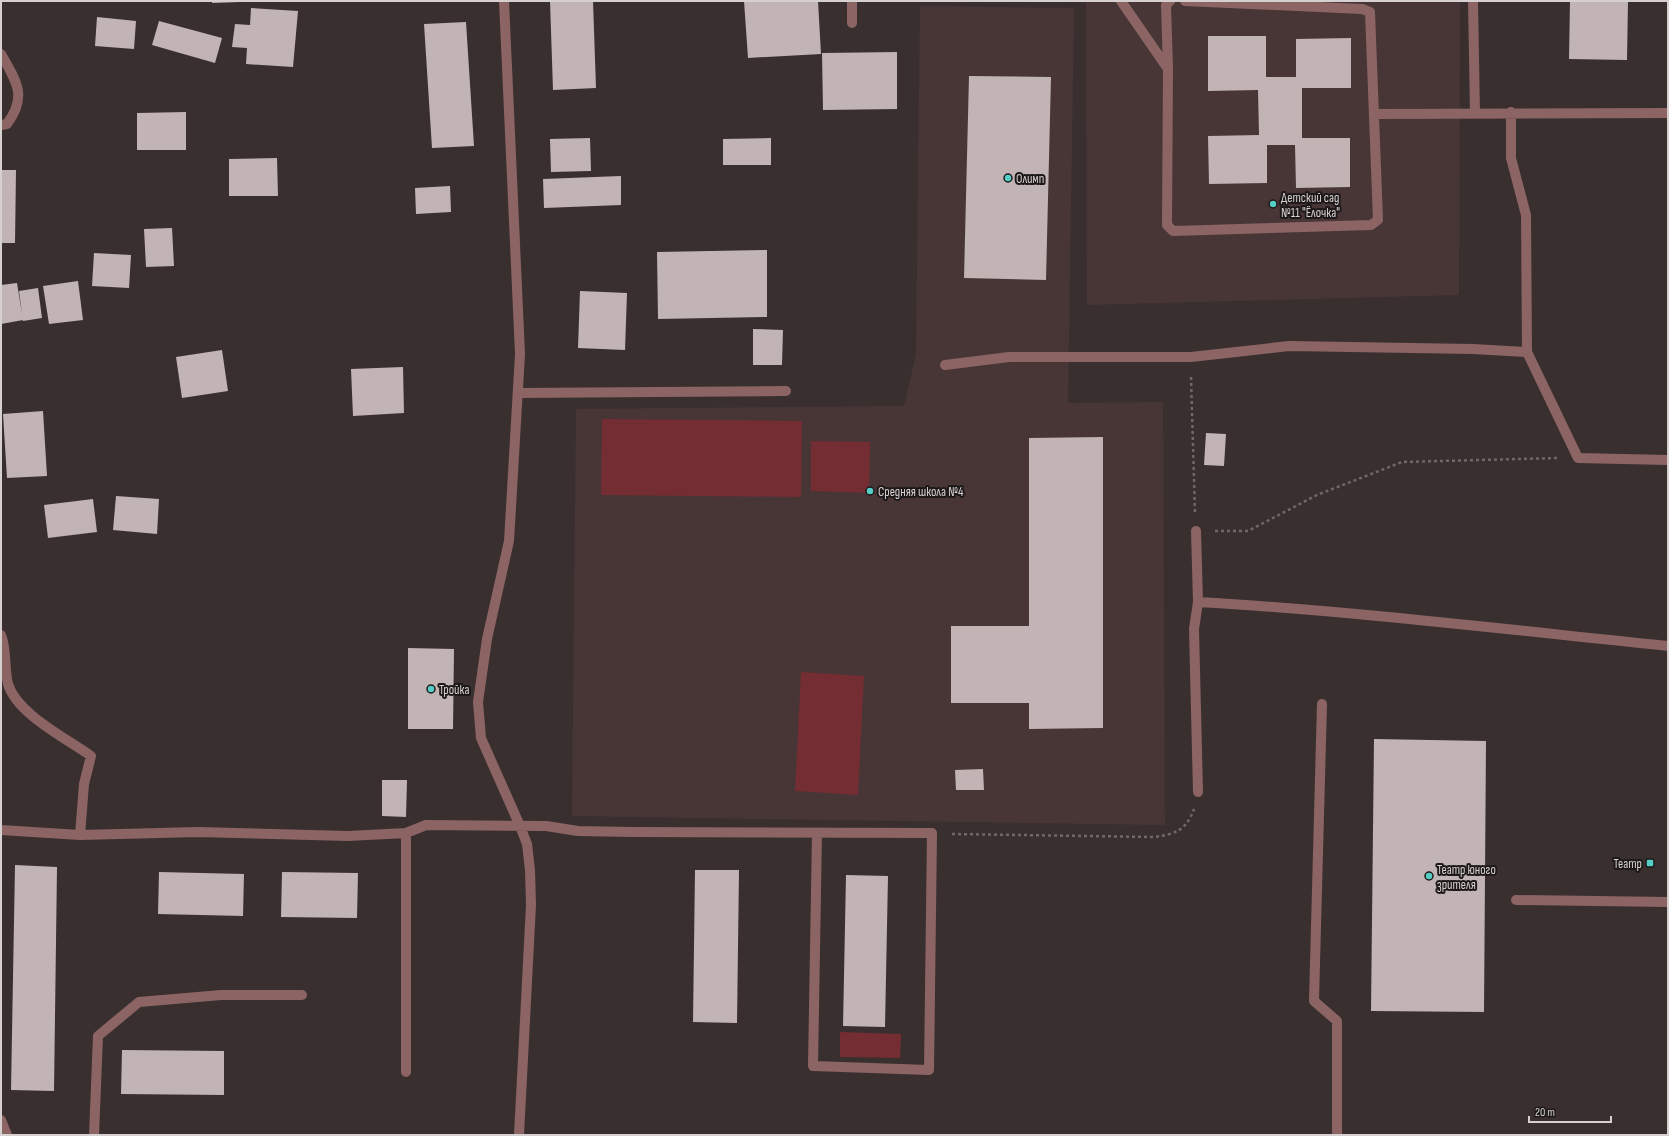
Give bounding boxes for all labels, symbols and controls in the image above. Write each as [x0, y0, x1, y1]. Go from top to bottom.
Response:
place label: Олимп [1016, 171, 1044, 187]
marker: Олимп [1003, 173, 1013, 183]
place label: Детский сад №11 "Ёлочка" [1281, 190, 1340, 221]
marker: Детский сад №11 "Ёлочка" [1268, 199, 1278, 209]
place label: Средняя школа №4 [878, 484, 964, 500]
marker: Средняя школа №4 [865, 486, 875, 496]
place label: Тройка [439, 682, 469, 698]
marker: Тройка [426, 684, 436, 694]
place label: Театр [1614, 856, 1642, 872]
marker: Театр [1645, 858, 1655, 868]
place label: Театр юного зрителя [1437, 862, 1496, 893]
marker: Театр юного зрителя [1424, 871, 1434, 881]
scale bar [1529, 1098, 1611, 1124]
text: 20 m [1535, 1105, 1555, 1120]

